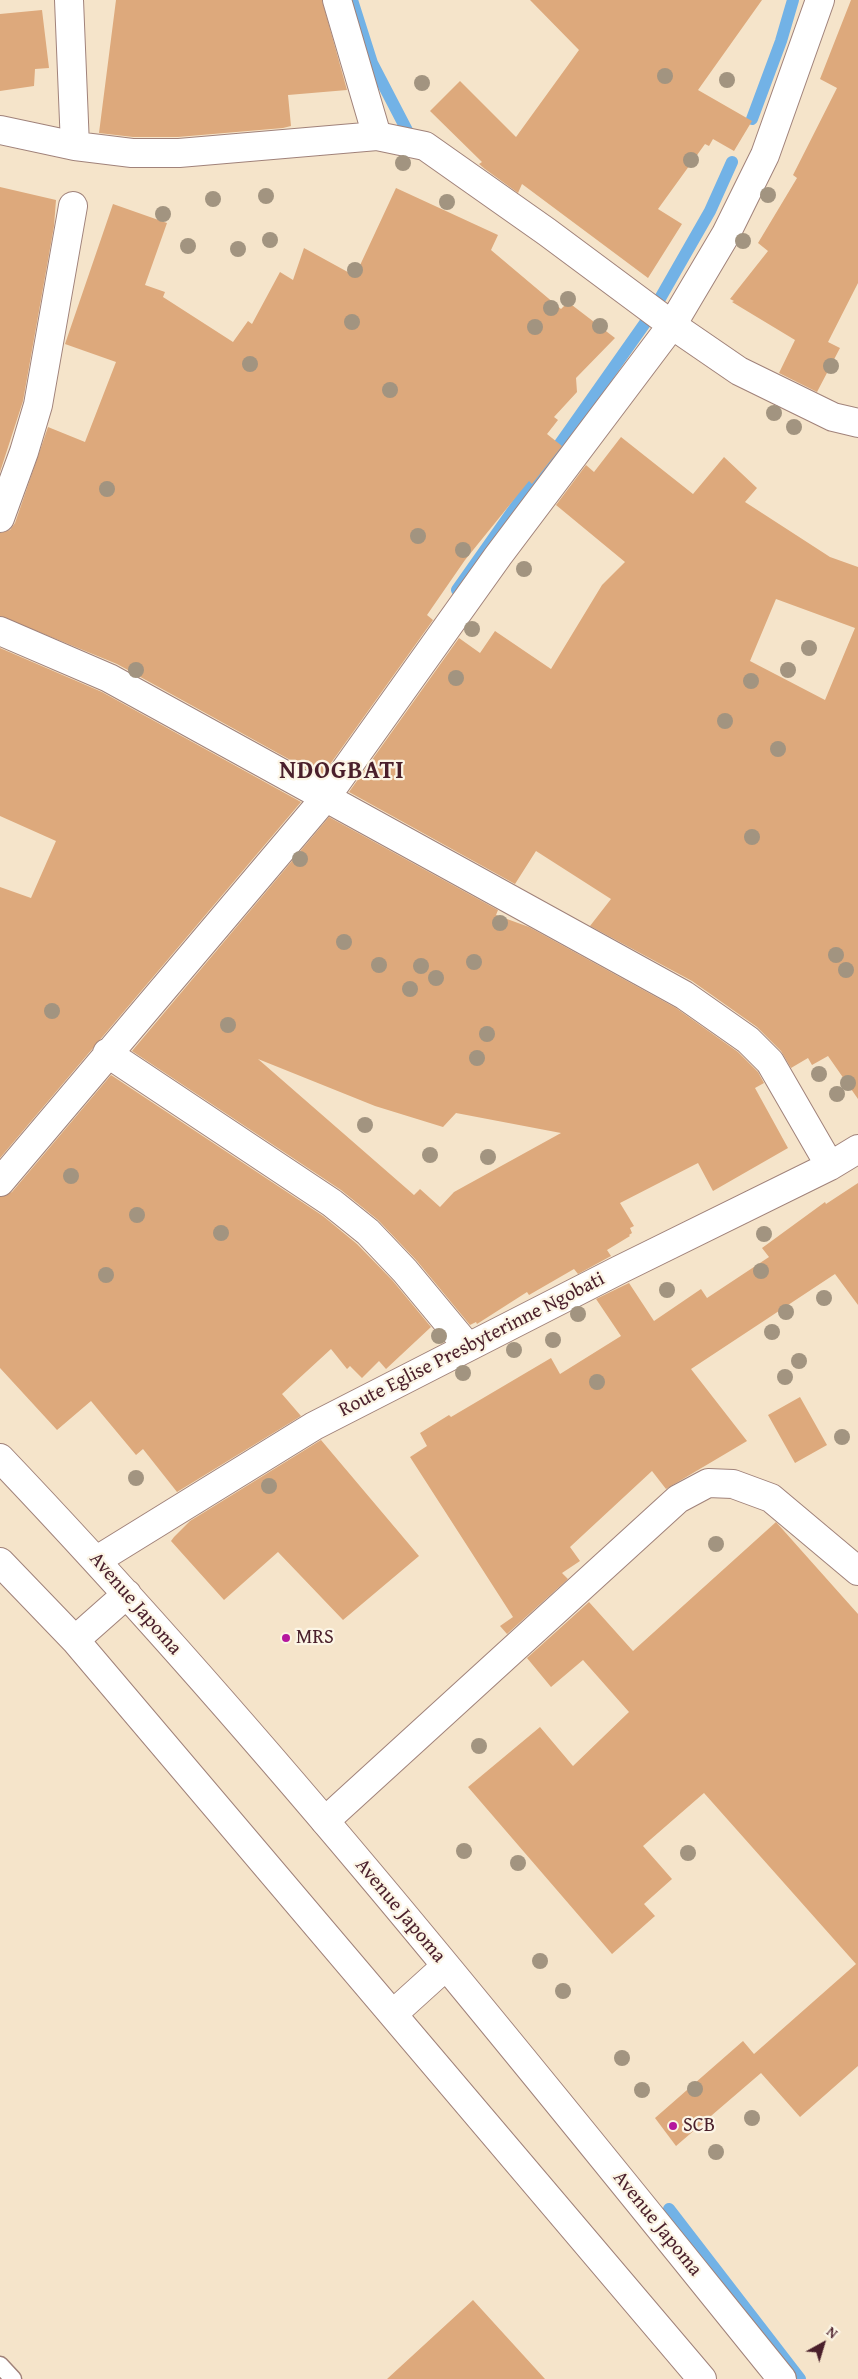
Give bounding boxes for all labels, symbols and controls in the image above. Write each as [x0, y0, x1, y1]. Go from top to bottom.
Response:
district label: NDOGBATI [278, 757, 406, 787]
street label: Route Eglise Presbyterinne Ngobati [335, 1267, 609, 1423]
street label: Avenue Japoma [84, 1548, 186, 1660]
place label: MRS [296, 1626, 334, 1650]
marker: MRS [280, 1632, 292, 1644]
street label: Avenue Japoma [350, 1854, 450, 1968]
place label: SCB [683, 2114, 715, 2138]
marker: SCB [667, 2120, 679, 2132]
street label: Avenue Japoma [607, 2167, 707, 2281]
north arrow [798, 2319, 848, 2369]
text: N [823, 2322, 842, 2343]

